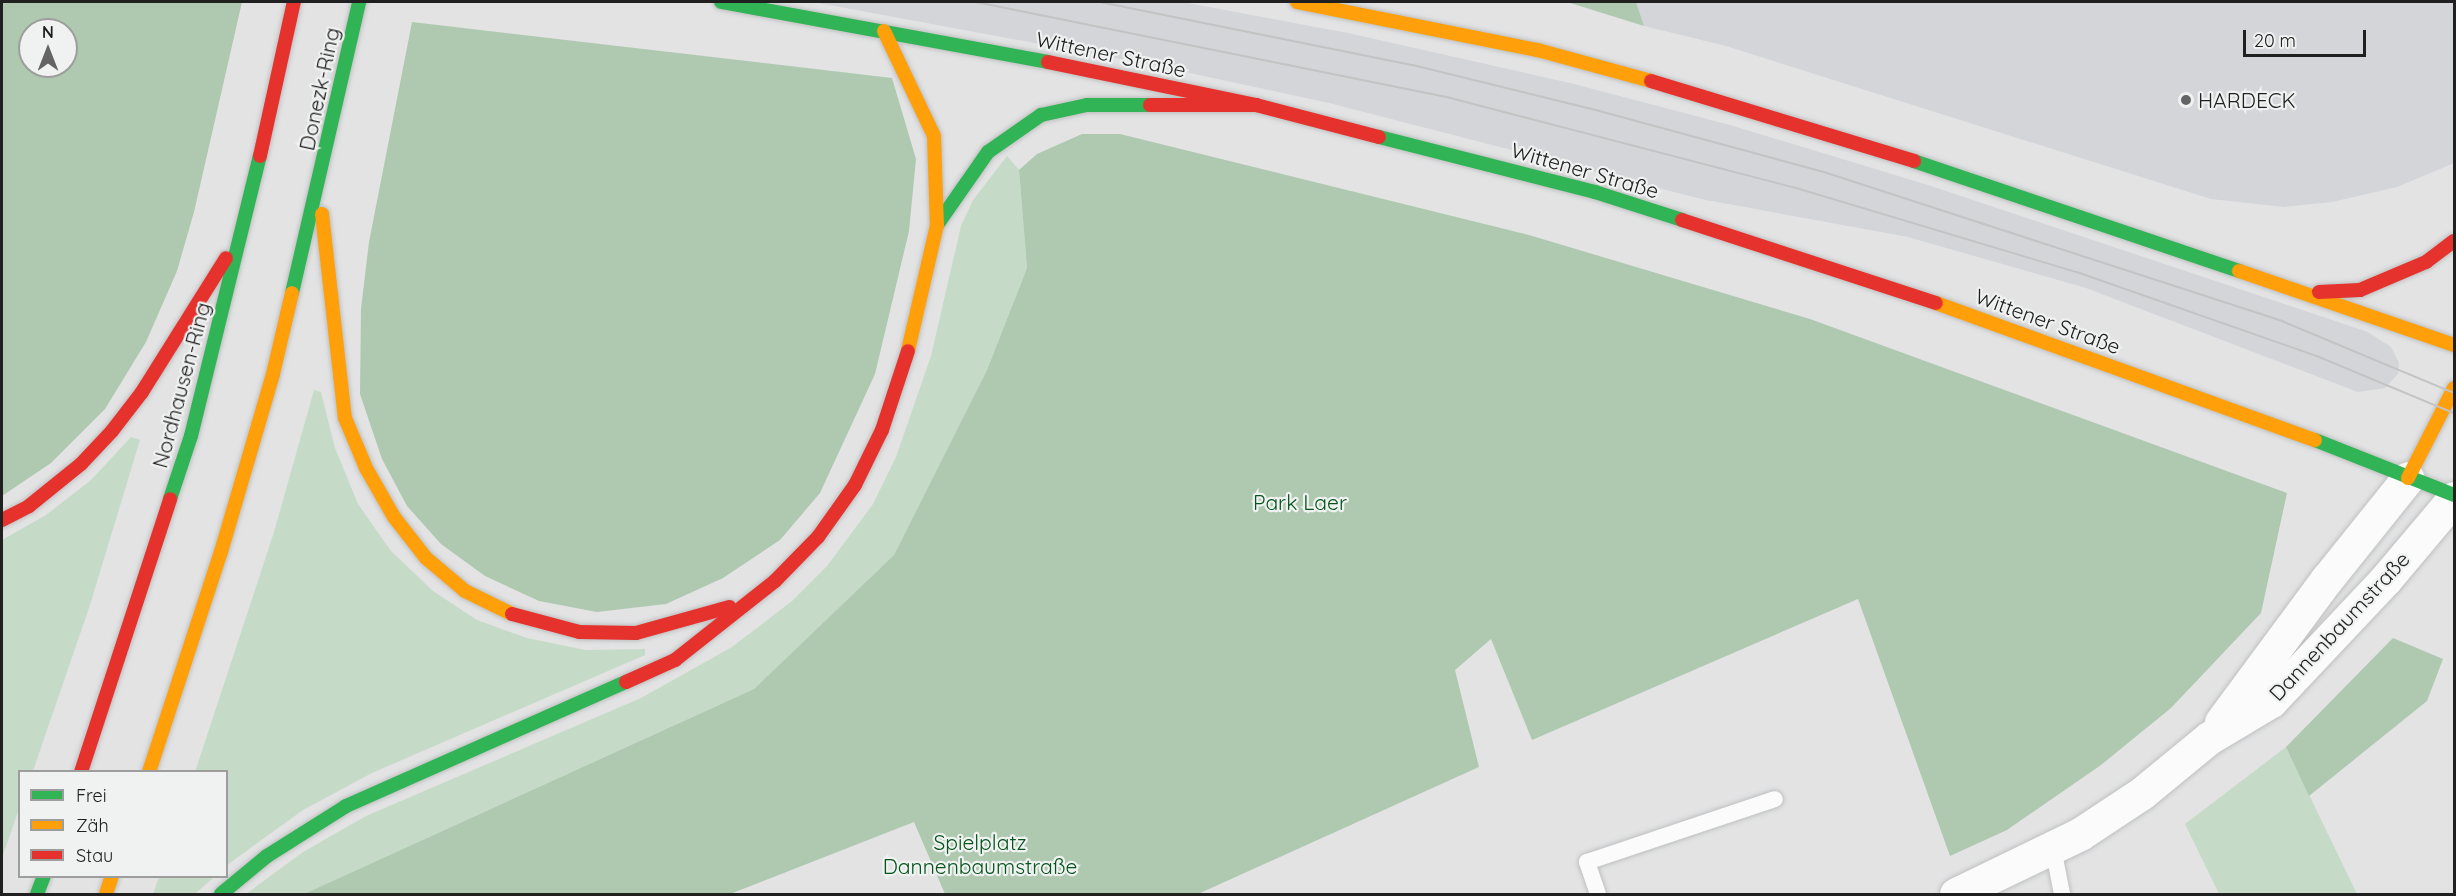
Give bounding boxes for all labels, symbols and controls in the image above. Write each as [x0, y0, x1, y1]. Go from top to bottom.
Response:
north arrow [18, 18, 78, 78]
scale bar [2246, 18, 2369, 56]
text: N [42, 22, 54, 42]
street label: Donezk-Ring [294, 25, 344, 153]
street label: Wittener Straße [1034, 26, 1188, 82]
text: 20 m [2254, 29, 2296, 52]
place label: HARDECK [2198, 87, 2296, 113]
marker: HARDECK [2179, 93, 2193, 107]
street label: Wittener Straße [1508, 137, 1662, 203]
street label: Wittener Straße [1972, 283, 2124, 359]
street label: Nordhausen-Ring [147, 299, 215, 471]
park label: Park Laer [1253, 489, 1347, 515]
street label: Dannenbaumstraße [2263, 546, 2415, 706]
legend [18, 770, 228, 878]
text: Frei [76, 784, 107, 807]
text: Zäh [76, 814, 109, 837]
park label: Spielplatz Dannenbaumstraße [883, 829, 1077, 879]
text: Stau [76, 844, 113, 867]

